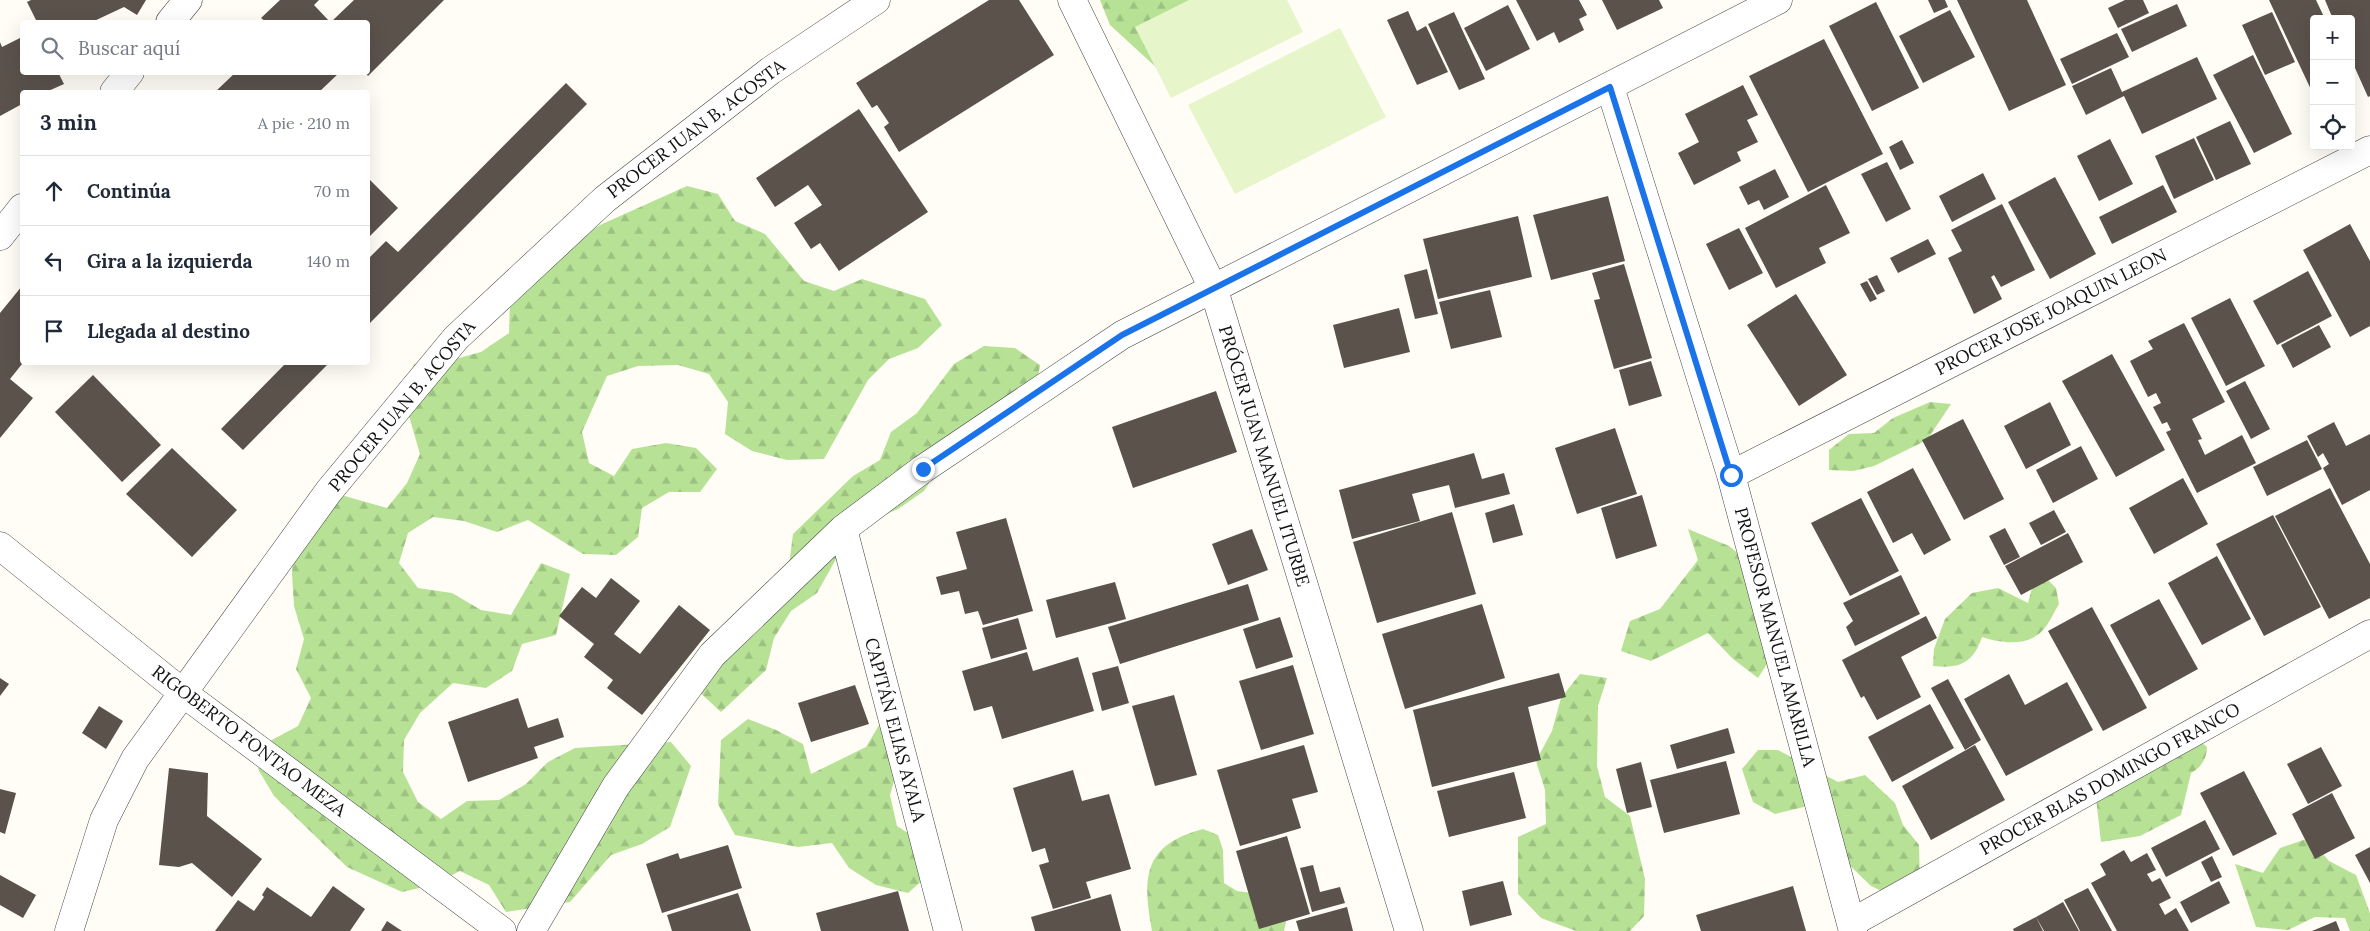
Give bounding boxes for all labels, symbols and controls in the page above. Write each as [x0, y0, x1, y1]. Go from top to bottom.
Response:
map controls [2310, 15, 2355, 150]
button: + [2310, 15, 2355, 60]
search box [20, 20, 370, 75]
icon: search [38, 34, 66, 62]
text: Buscar aquí [78, 36, 180, 60]
street label: PROCER JUAN B. ACOSTA [602, 54, 790, 203]
button: − [2310, 60, 2355, 105]
button: locate [2310, 105, 2355, 150]
text: 3 min [40, 109, 97, 136]
text: A pie · 210 m [258, 113, 350, 133]
icon: ahead [40, 177, 68, 205]
text: Continúa [87, 179, 171, 203]
text: 70 m [314, 181, 350, 201]
street label: PROCER JOSE JOAQUIN LEON [1931, 243, 2170, 380]
icon: left [40, 247, 68, 275]
text: Gira a la izquierda [87, 249, 253, 273]
text: 140 m [307, 251, 350, 271]
street label: PROCER JUAN B. ACOSTA [323, 315, 481, 496]
icon: arrive [40, 317, 68, 345]
text: Llegada al destino [87, 319, 250, 343]
street label: PRÓCER JUAN MANUEL ITURBE [1214, 323, 1315, 589]
route end [912, 458, 935, 481]
route start [1720, 464, 1743, 487]
street label: PROFESOR MANUEL AMARILLA [1730, 505, 1821, 770]
street label: CAPITÁN ELIAS AYALA [860, 635, 931, 825]
street label: RIGOBERTO FONTAO MEZA [147, 660, 352, 822]
street label: PROCER BLAS DOMINGO FRANCO [1975, 697, 2244, 860]

